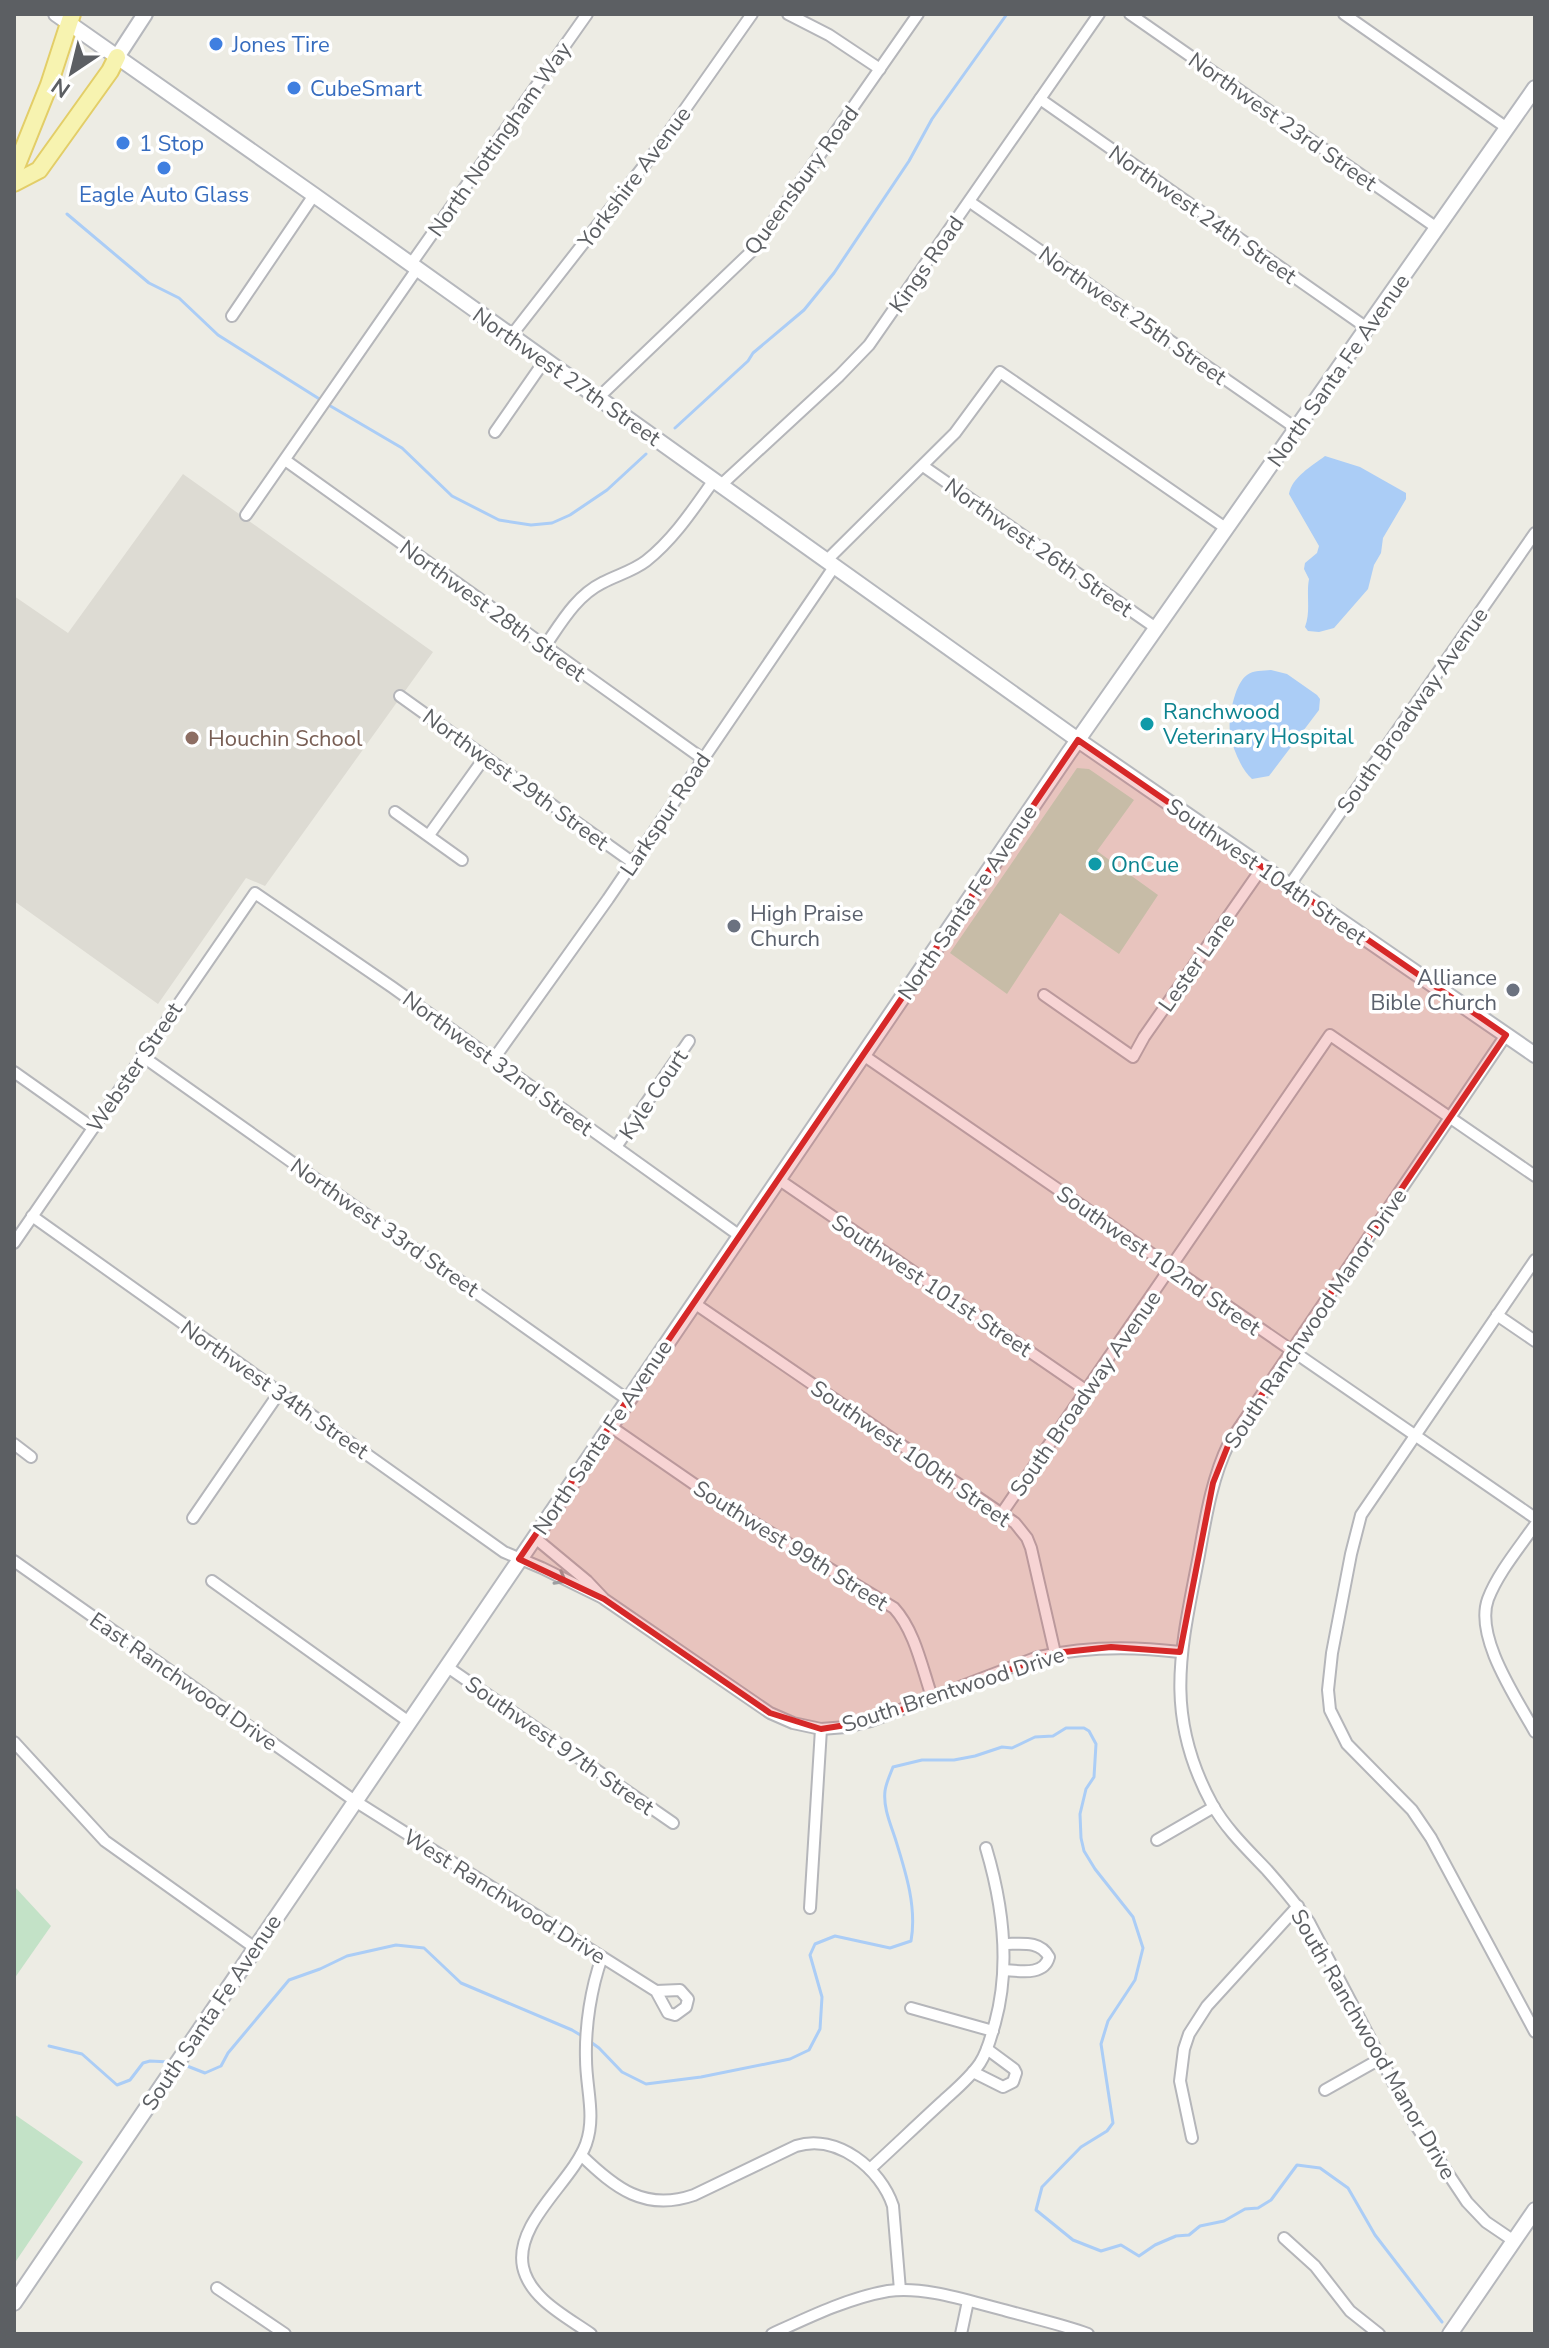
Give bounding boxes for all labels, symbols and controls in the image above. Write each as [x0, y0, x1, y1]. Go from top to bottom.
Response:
place label: Jones Tire [231, 30, 330, 60]
north arrow [32, 32, 112, 112]
marker: Jones Tire [207, 35, 225, 53]
street label: North Nottingham Way [421, 36, 579, 243]
street label: Northwest 23rd Street [1182, 45, 1383, 198]
text: N [46, 71, 76, 105]
place label: CubeSmart [310, 74, 422, 104]
marker: CubeSmart [285, 79, 303, 97]
street label: Queensbury Road [737, 100, 866, 261]
street label: Yorkshire Avenue [571, 101, 698, 255]
place label: 1 Stop [139, 129, 204, 159]
marker: 1 Stop [114, 134, 132, 152]
street label: Northwest 24th Street [1102, 139, 1303, 291]
marker: Eagle Auto Glass [155, 159, 173, 177]
place label: Eagle Auto Glass [79, 180, 249, 210]
street label: Kings Road [883, 210, 971, 319]
street label: Northwest 25th Street [1032, 240, 1233, 392]
street label: North Santa Fe Avenue [1261, 268, 1417, 473]
street label: Northwest 27th Street [466, 301, 667, 453]
street label: Northwest 26th Street [938, 472, 1139, 624]
street label: Northwest 28th Street [393, 533, 592, 689]
street label: South Broadway Avenue [1330, 602, 1495, 820]
place label: Ranchwood Veterinary Hospital [1162, 697, 1354, 752]
street label: Northwest 29th Street [416, 702, 615, 858]
marker: Ranchwood Veterinary Hospital [1138, 715, 1156, 733]
place label: Houchin School [208, 724, 363, 754]
marker: Houchin School [183, 729, 201, 747]
street label: Larkspur Road [613, 747, 718, 882]
street label: Southwest 104th Street [1161, 791, 1373, 952]
street label: North Santa Fe Avenue [891, 799, 1044, 1006]
place label: OnCue [1111, 850, 1179, 880]
marker: OnCue [1086, 855, 1104, 873]
place label: High Praise Church [750, 899, 863, 954]
street label: Lester Lane [1152, 907, 1242, 1018]
marker: High Praise Church [725, 917, 743, 935]
place label: Alliance Bible Church [1370, 963, 1497, 1018]
marker: Alliance Bible Church [1504, 981, 1522, 999]
street label: Northwest 32nd Street [396, 985, 599, 1143]
street label: Webster Street [80, 996, 190, 1138]
street label: Kyle Court [613, 1043, 695, 1146]
street label: Northwest 33rd Street [284, 1151, 485, 1304]
street label: Southwest 102nd Street [1050, 1179, 1267, 1343]
street label: South Ranchwood Manor Drive [1217, 1183, 1414, 1454]
street label: Southwest 101st Street [825, 1208, 1038, 1364]
street label: South Broadway Avenue [1003, 1285, 1168, 1503]
street label: Northwest 34th Street [174, 1314, 375, 1466]
street label: North Santa Fe Avenue [526, 1334, 679, 1541]
street label: Southwest 100th Street [805, 1373, 1017, 1534]
street label: Southwest 99th Street [687, 1474, 894, 1618]
one-way arrow [553, 1569, 567, 1585]
street label: East Ranchwood Drive [83, 1606, 283, 1758]
street label: South Brentwood Drive [838, 1640, 1068, 1740]
street label: Southwest 97th Street [459, 1669, 660, 1823]
street label: West Ranchwood Drive [398, 1822, 611, 1971]
street label: South Ranchwood Manor Drive [1283, 1904, 1463, 2185]
street label: South Santa Fe Avenue [135, 1909, 289, 2117]

